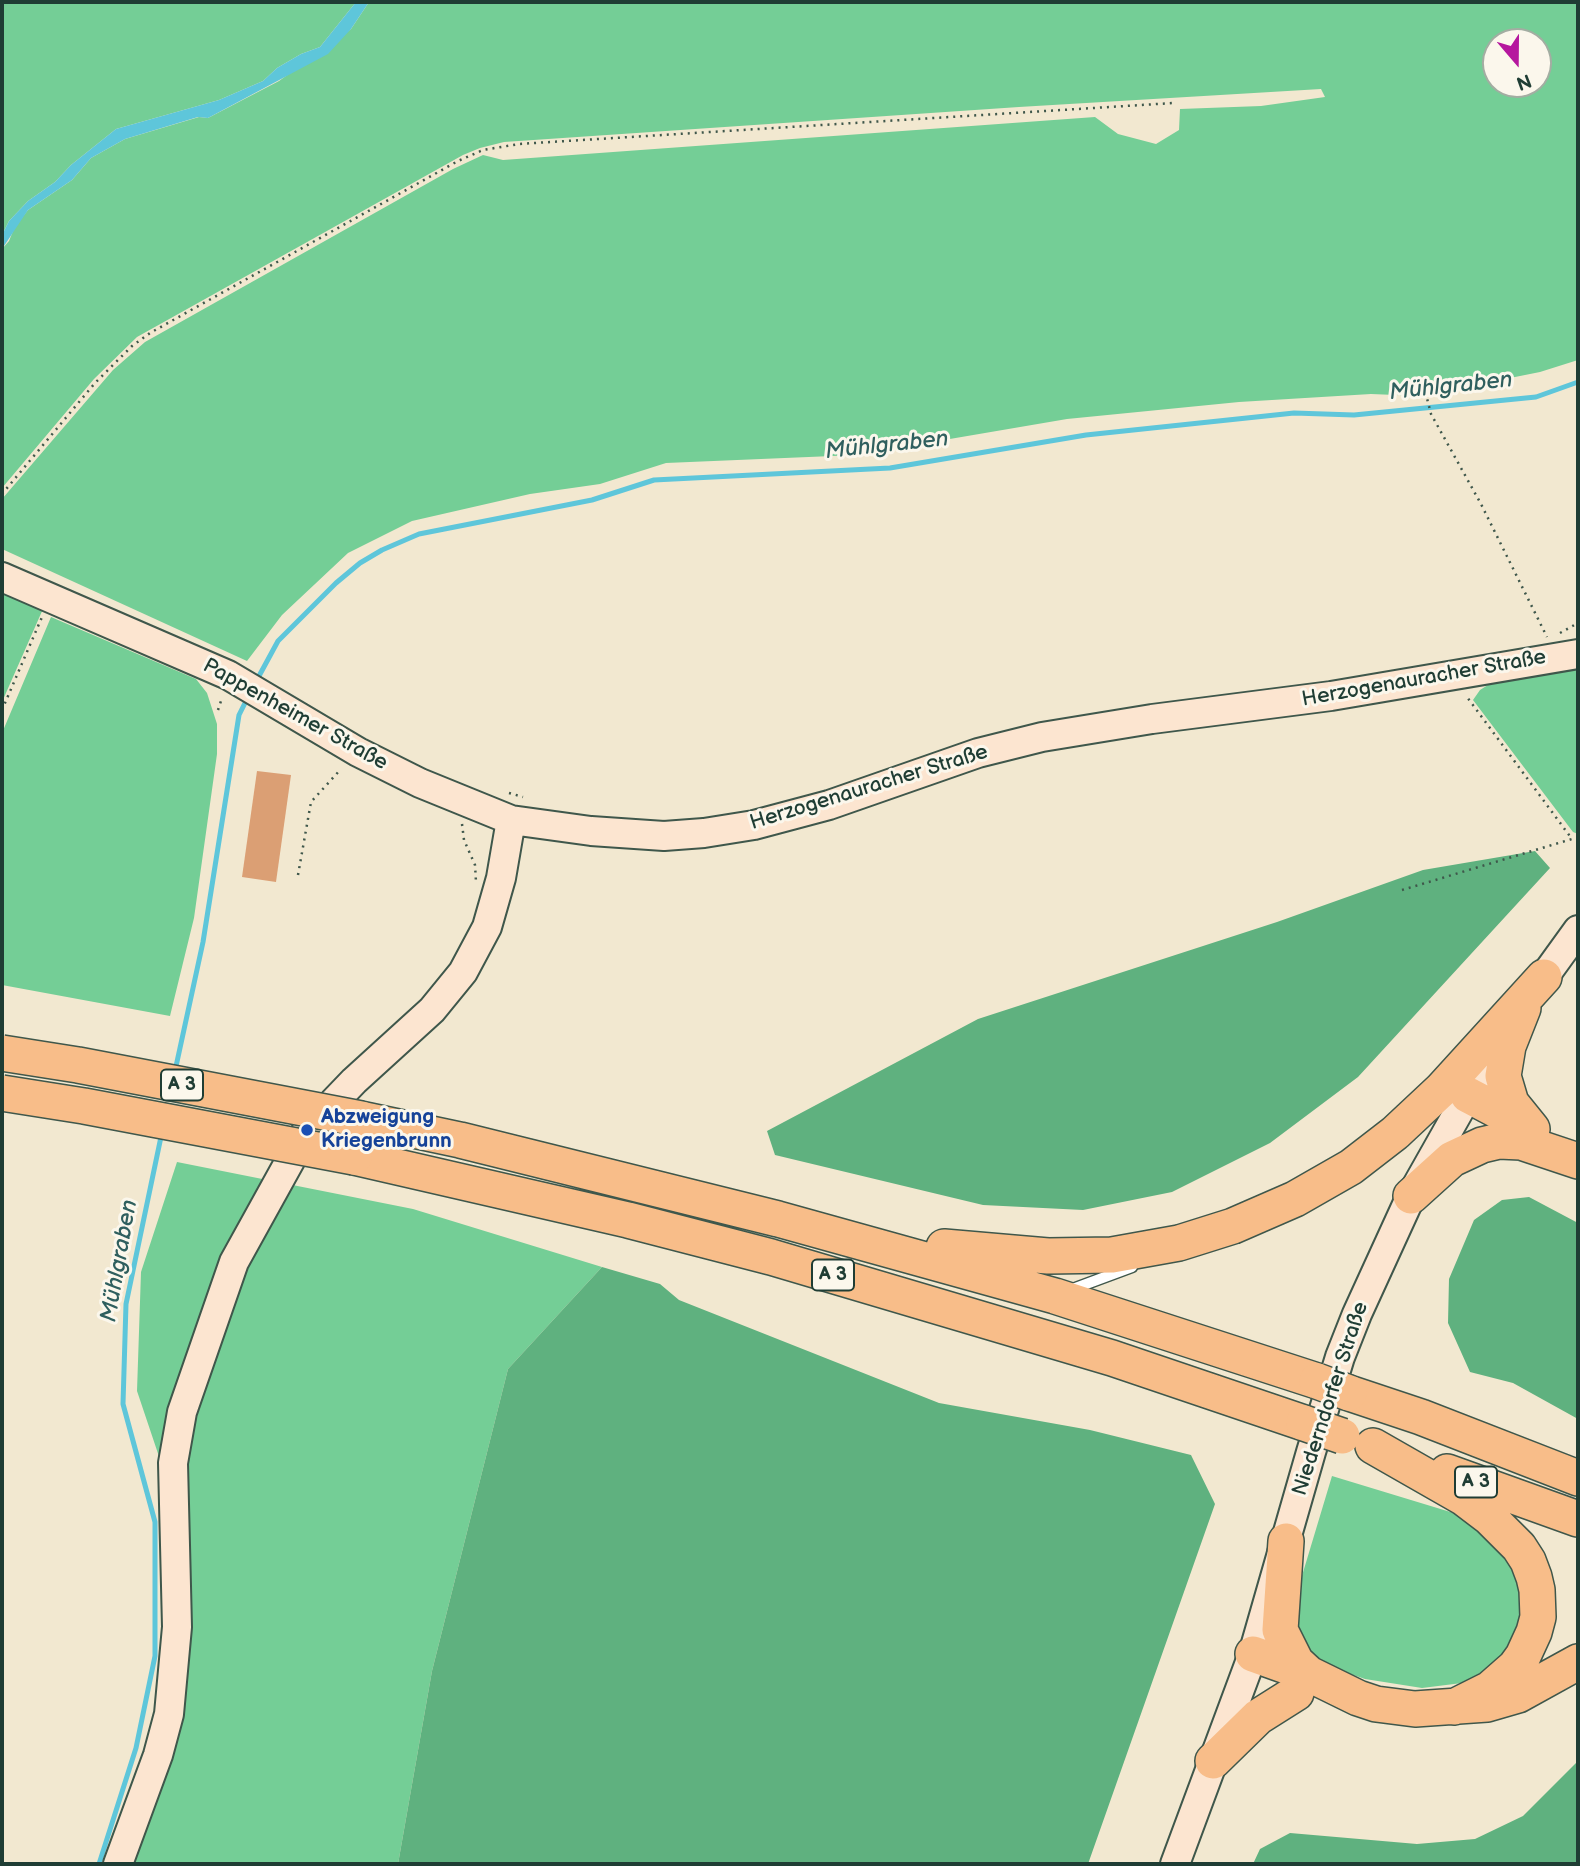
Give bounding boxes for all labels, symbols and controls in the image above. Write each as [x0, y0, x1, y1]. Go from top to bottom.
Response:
north arrow [1482, 28, 1552, 98]
text: N [1513, 68, 1534, 95]
water label: Mühlgraben [1388, 367, 1514, 407]
water label: Mühlgraben [824, 426, 950, 466]
street label: Herzogenauracher Straße [1300, 645, 1548, 713]
street label: Pappenheimer Straße [198, 654, 392, 776]
street label: Herzogenauracher Straße [747, 740, 991, 836]
road number: A 3 [161, 1070, 203, 1100]
place label: Abzweigung Kriegenbrunn [321, 1105, 452, 1155]
marker: Abzweigung Kriegenbrunn [299, 1122, 315, 1138]
water label: Mühlgraben [96, 1198, 144, 1324]
road number: A 3 [812, 1260, 854, 1290]
street label: Niederndorfer Straße [1288, 1299, 1374, 1499]
road number: A 3 [1455, 1466, 1497, 1498]

